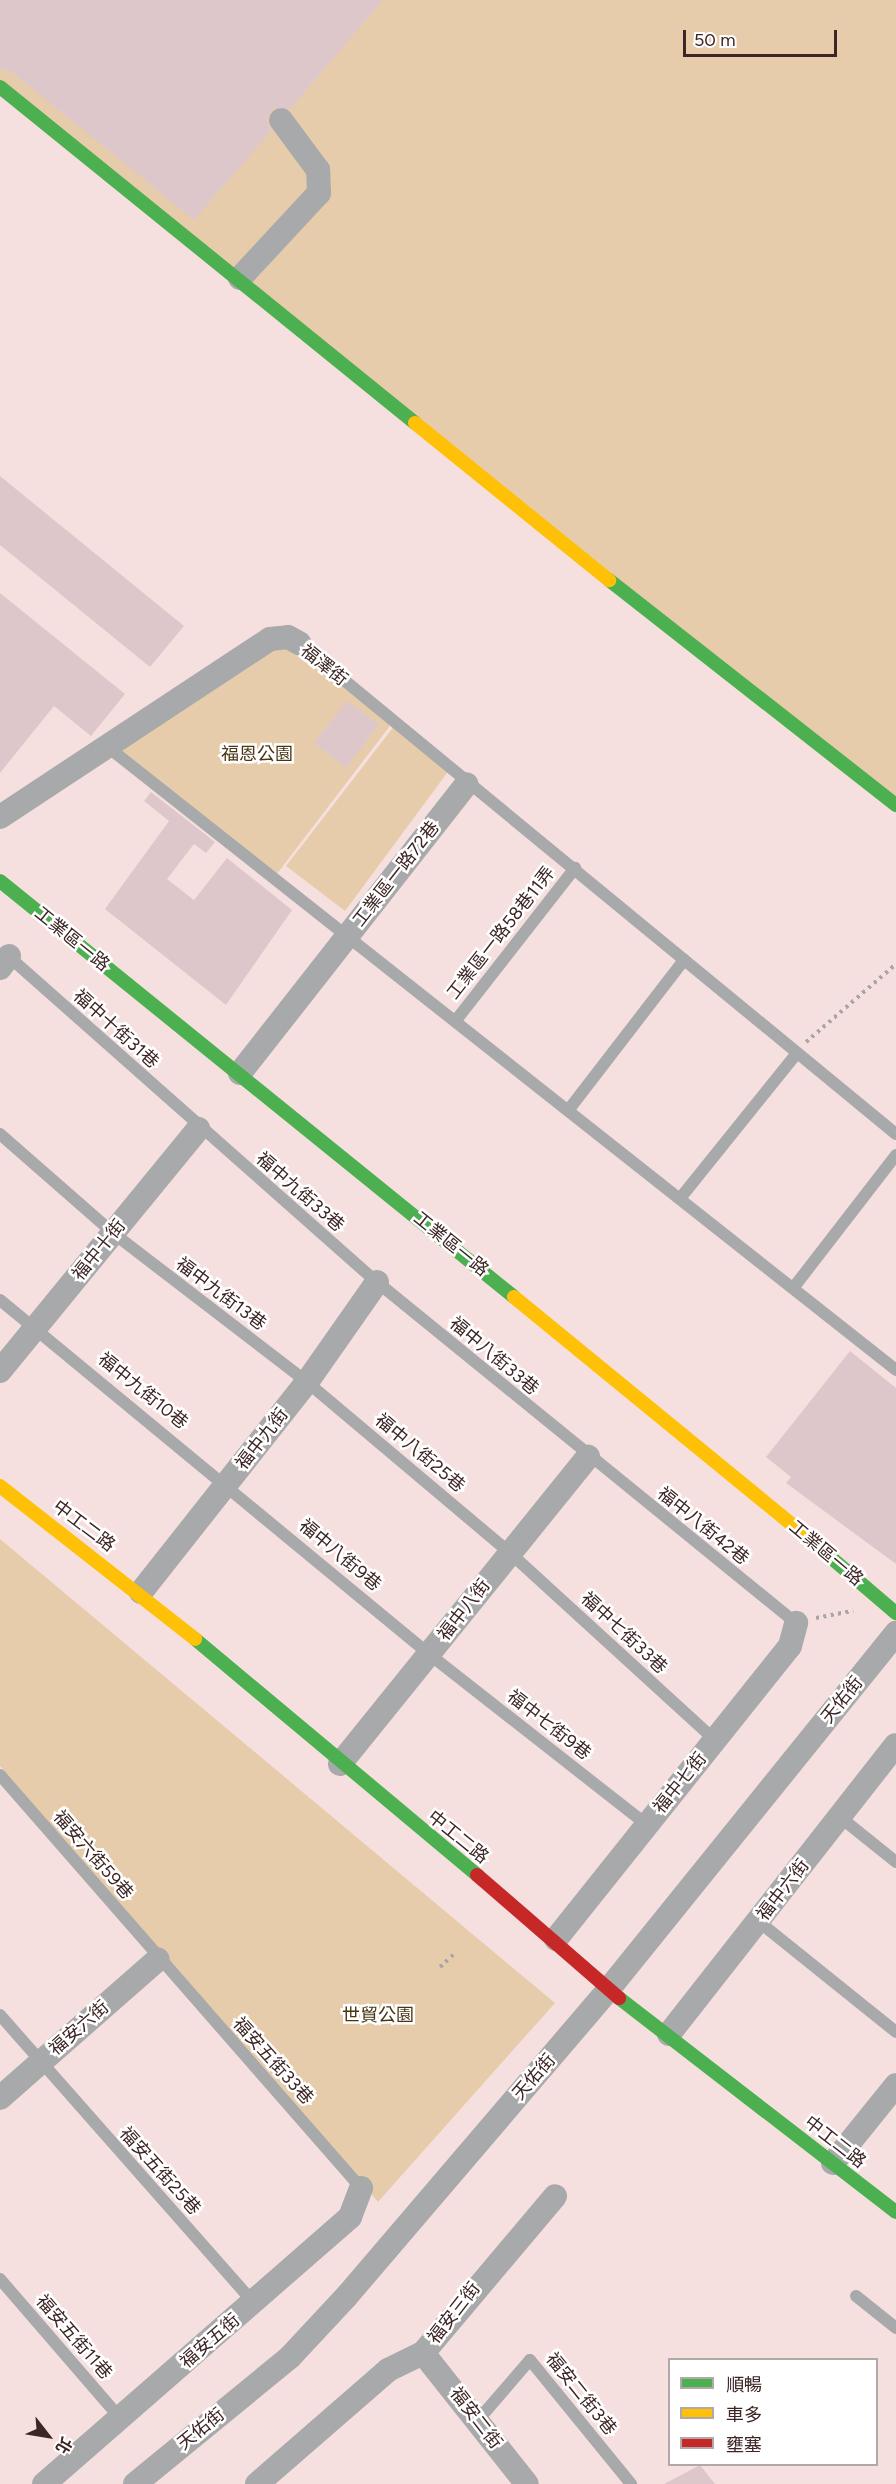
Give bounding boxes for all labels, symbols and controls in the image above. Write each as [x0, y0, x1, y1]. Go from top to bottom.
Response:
scale bar [686, 18, 840, 56]
text: 50 m [694, 29, 736, 51]
street label: 福澤街 [296, 640, 352, 690]
park label: 福恩公園 [221, 743, 293, 765]
street label: 工業區一路72巷 [348, 817, 444, 931]
street label: 工業區一路58巷11弄 [443, 862, 559, 1004]
street label: 工業區一路 [30, 902, 114, 976]
street label: 福中十街31巷 [69, 985, 163, 1073]
street label: 福中九街33巷 [252, 1148, 348, 1236]
street label: 工業區一路 [409, 1207, 493, 1281]
street label: 福中十街 [68, 1215, 130, 1285]
street label: 福中九街13巷 [172, 1253, 270, 1335]
street label: 福中八街33巷 [445, 1313, 543, 1399]
street label: 福中九街10巷 [94, 1348, 192, 1434]
street label: 福中九街 [231, 1404, 293, 1474]
street label: 福中八街25巷 [371, 1409, 469, 1497]
street label: 福中八街42巷 [653, 1483, 753, 1569]
street label: 中工二路 [49, 1496, 119, 1556]
street label: 福中八街9巷 [295, 1515, 385, 1595]
street label: 工業區一路 [785, 1516, 867, 1590]
street label: 福中八街 [433, 1575, 495, 1645]
street label: 福中七街33巷 [577, 1588, 671, 1678]
street label: 天佑街 [817, 1672, 867, 1728]
street label: 福中七街9巷 [503, 1686, 595, 1764]
street label: 福中七街 [649, 1748, 711, 1818]
street label: 福安六街59巷 [49, 1806, 137, 1904]
street label: 中工二路 [423, 1806, 493, 1868]
street label: 福中六街 [752, 1855, 814, 1925]
street label: 福安六街 [45, 1996, 113, 2060]
park label: 世貿公園 [342, 2004, 414, 2026]
street label: 福安五街33巷 [228, 2013, 318, 2109]
street label: 天佑街 [508, 2050, 560, 2104]
street label: 中工二路 [800, 2111, 870, 2173]
street label: 福安五街25巷 [115, 2123, 205, 2219]
street label: 福安三街 [423, 2278, 485, 2348]
street label: 福安五街11巷 [31, 2290, 117, 2384]
street label: 福安五街 [176, 2309, 244, 2373]
street label: 福安二街3巷 [541, 2348, 621, 2440]
legend [668, 2358, 878, 2466]
text: 順暢 [726, 2374, 762, 2396]
street label: 福安二街 [445, 2383, 507, 2453]
street label: 天佑街 [173, 2404, 229, 2454]
text: 車多 [726, 2404, 762, 2426]
north arrow [18, 2406, 78, 2466]
text: 北 [52, 2434, 76, 2457]
text: 壅塞 [726, 2434, 762, 2456]

